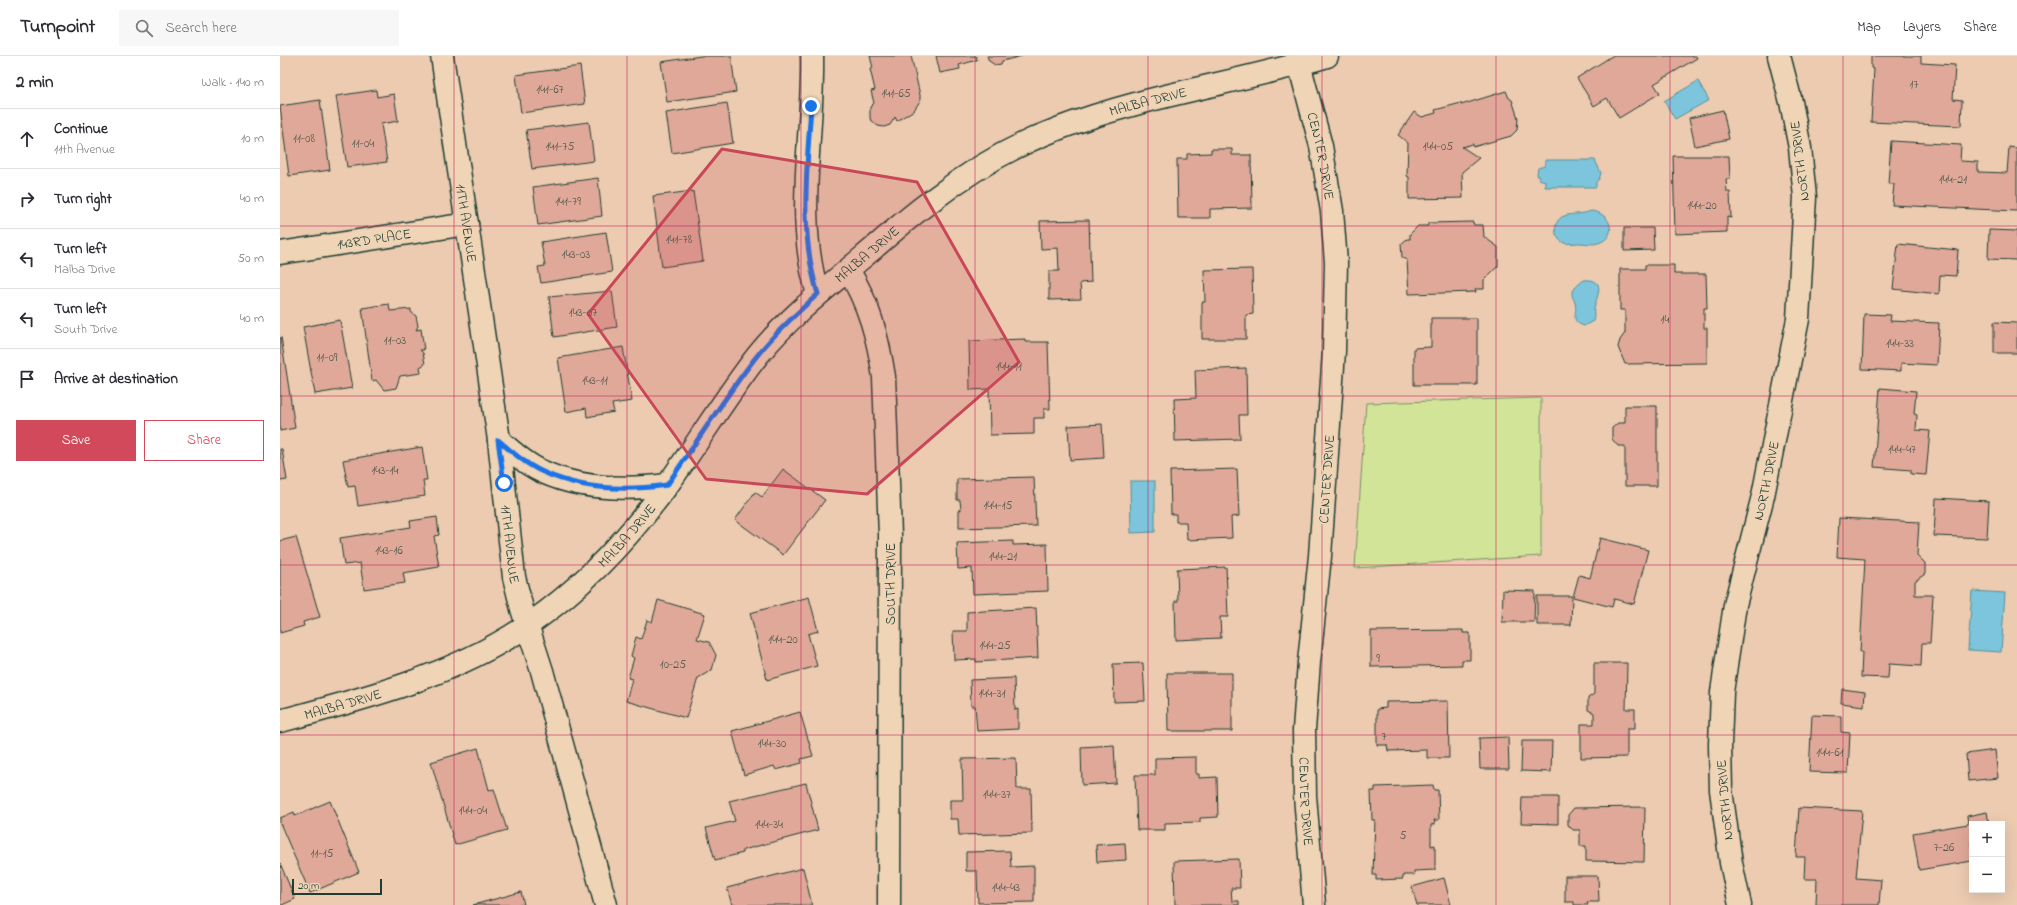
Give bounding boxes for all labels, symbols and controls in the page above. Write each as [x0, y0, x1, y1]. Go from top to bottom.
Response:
search box [119, 10, 399, 46]
text: Turnpoint [20, 14, 95, 41]
icon: search [133, 17, 155, 39]
text: Search here [165, 17, 237, 39]
text: Map [1857, 17, 1881, 38]
text: Layers [1903, 17, 1941, 38]
text: Share [1963, 17, 1997, 38]
text: 2 min [16, 70, 53, 95]
text: Walk · 140 m [201, 73, 264, 92]
house number: 17 [1910, 76, 1918, 94]
house number: 141-67 [536, 81, 564, 99]
street label: MALBA DRIVE [1107, 82, 1189, 123]
house number: 141-65 [881, 85, 911, 103]
route end [802, 97, 820, 115]
street label: CENTER DRIVE [1300, 110, 1339, 202]
text: Continue [54, 118, 108, 140]
street label: NORTH DRIVE [1785, 119, 1816, 202]
icon: ahead [16, 128, 38, 150]
text: 10 m [241, 129, 264, 148]
house number: 11-08 [293, 130, 315, 148]
house number: 11-04 [352, 135, 374, 153]
house number: 141-75 [546, 138, 575, 156]
house number: 144-05 [1423, 138, 1453, 156]
text: 11th Avenue [54, 140, 115, 159]
house number: 144-21 [1939, 171, 1967, 189]
street label: 11TH AVENUE [449, 183, 482, 264]
icon: right [16, 188, 38, 210]
text: Turn right [54, 188, 112, 210]
text: 40 m [240, 189, 264, 208]
house number: 141-79 [555, 193, 581, 211]
house number: 144-20 [1687, 197, 1717, 215]
street label: MALBA DRIVE [831, 221, 905, 289]
street label: 143RD PLACE [336, 224, 413, 256]
house number: 141-78 [666, 231, 693, 249]
text: Turn left [54, 238, 107, 260]
house number: 143-03 [562, 246, 590, 264]
icon: left [16, 248, 38, 270]
text: 50 m [238, 249, 264, 268]
text: Malba Drive [54, 260, 115, 279]
text: Turn left [54, 298, 107, 320]
house number: 143-07 [569, 304, 597, 322]
icon: left [16, 308, 38, 330]
text: 40 m [240, 309, 264, 328]
house number: 14 [1661, 311, 1669, 329]
text: South Drive [54, 320, 117, 339]
house number: 11-03 [384, 332, 406, 350]
house number: 144-33 [1886, 335, 1914, 353]
house number: 11-09 [317, 349, 338, 367]
house number: 144-11 [996, 358, 1022, 376]
icon: arrive [16, 368, 38, 390]
text: Arrive at destination [54, 368, 178, 390]
house number: 143-11 [582, 372, 608, 390]
button: Save [16, 420, 136, 461]
button: Share [144, 420, 264, 461]
street label: CENTER DRIVE [1314, 434, 1341, 524]
street label: NORTH DRIVE [1748, 439, 1786, 523]
house number: 144-47 [1888, 441, 1916, 459]
house number: 143-14 [372, 462, 399, 480]
route start [495, 474, 513, 492]
house number: 144-15 [984, 497, 1013, 515]
street label: MALBA DRIVE [594, 500, 662, 573]
street label: 11TH AVENUE [494, 504, 524, 586]
house number: 143-16 [375, 542, 403, 560]
street label: SOUTH DRIVE [881, 543, 902, 625]
house number: 144-21 [989, 548, 1017, 566]
house number: 144-20 [768, 631, 798, 649]
house number: 144-25 [979, 637, 1011, 655]
house number: 9 [1376, 650, 1380, 668]
house number: 10-25 [660, 656, 686, 674]
street label: MALBA DRIVE [302, 684, 384, 726]
house number: 144-31 [979, 685, 1006, 703]
house number: 7 [1382, 728, 1387, 746]
house number: 144-30 [758, 735, 786, 753]
house number: 144-61 [1816, 744, 1844, 762]
street label: CENTER DRIVE [1292, 757, 1318, 847]
street label: NORTH DRIVE [1712, 759, 1739, 841]
house number: 144-37 [983, 786, 1011, 804]
house number: 144-04 [459, 802, 487, 820]
house number: 144-34 [755, 816, 783, 834]
map controls [1969, 821, 2005, 893]
button: + [1969, 821, 2005, 857]
house number: 5 [1400, 827, 1407, 845]
house number: 7-26 [1934, 839, 1955, 857]
house number: 11-15 [311, 845, 334, 863]
button: − [1969, 857, 2005, 893]
scale bar [292, 877, 382, 896]
text: 20 m [298, 878, 320, 894]
house number: 144-43 [992, 879, 1020, 897]

